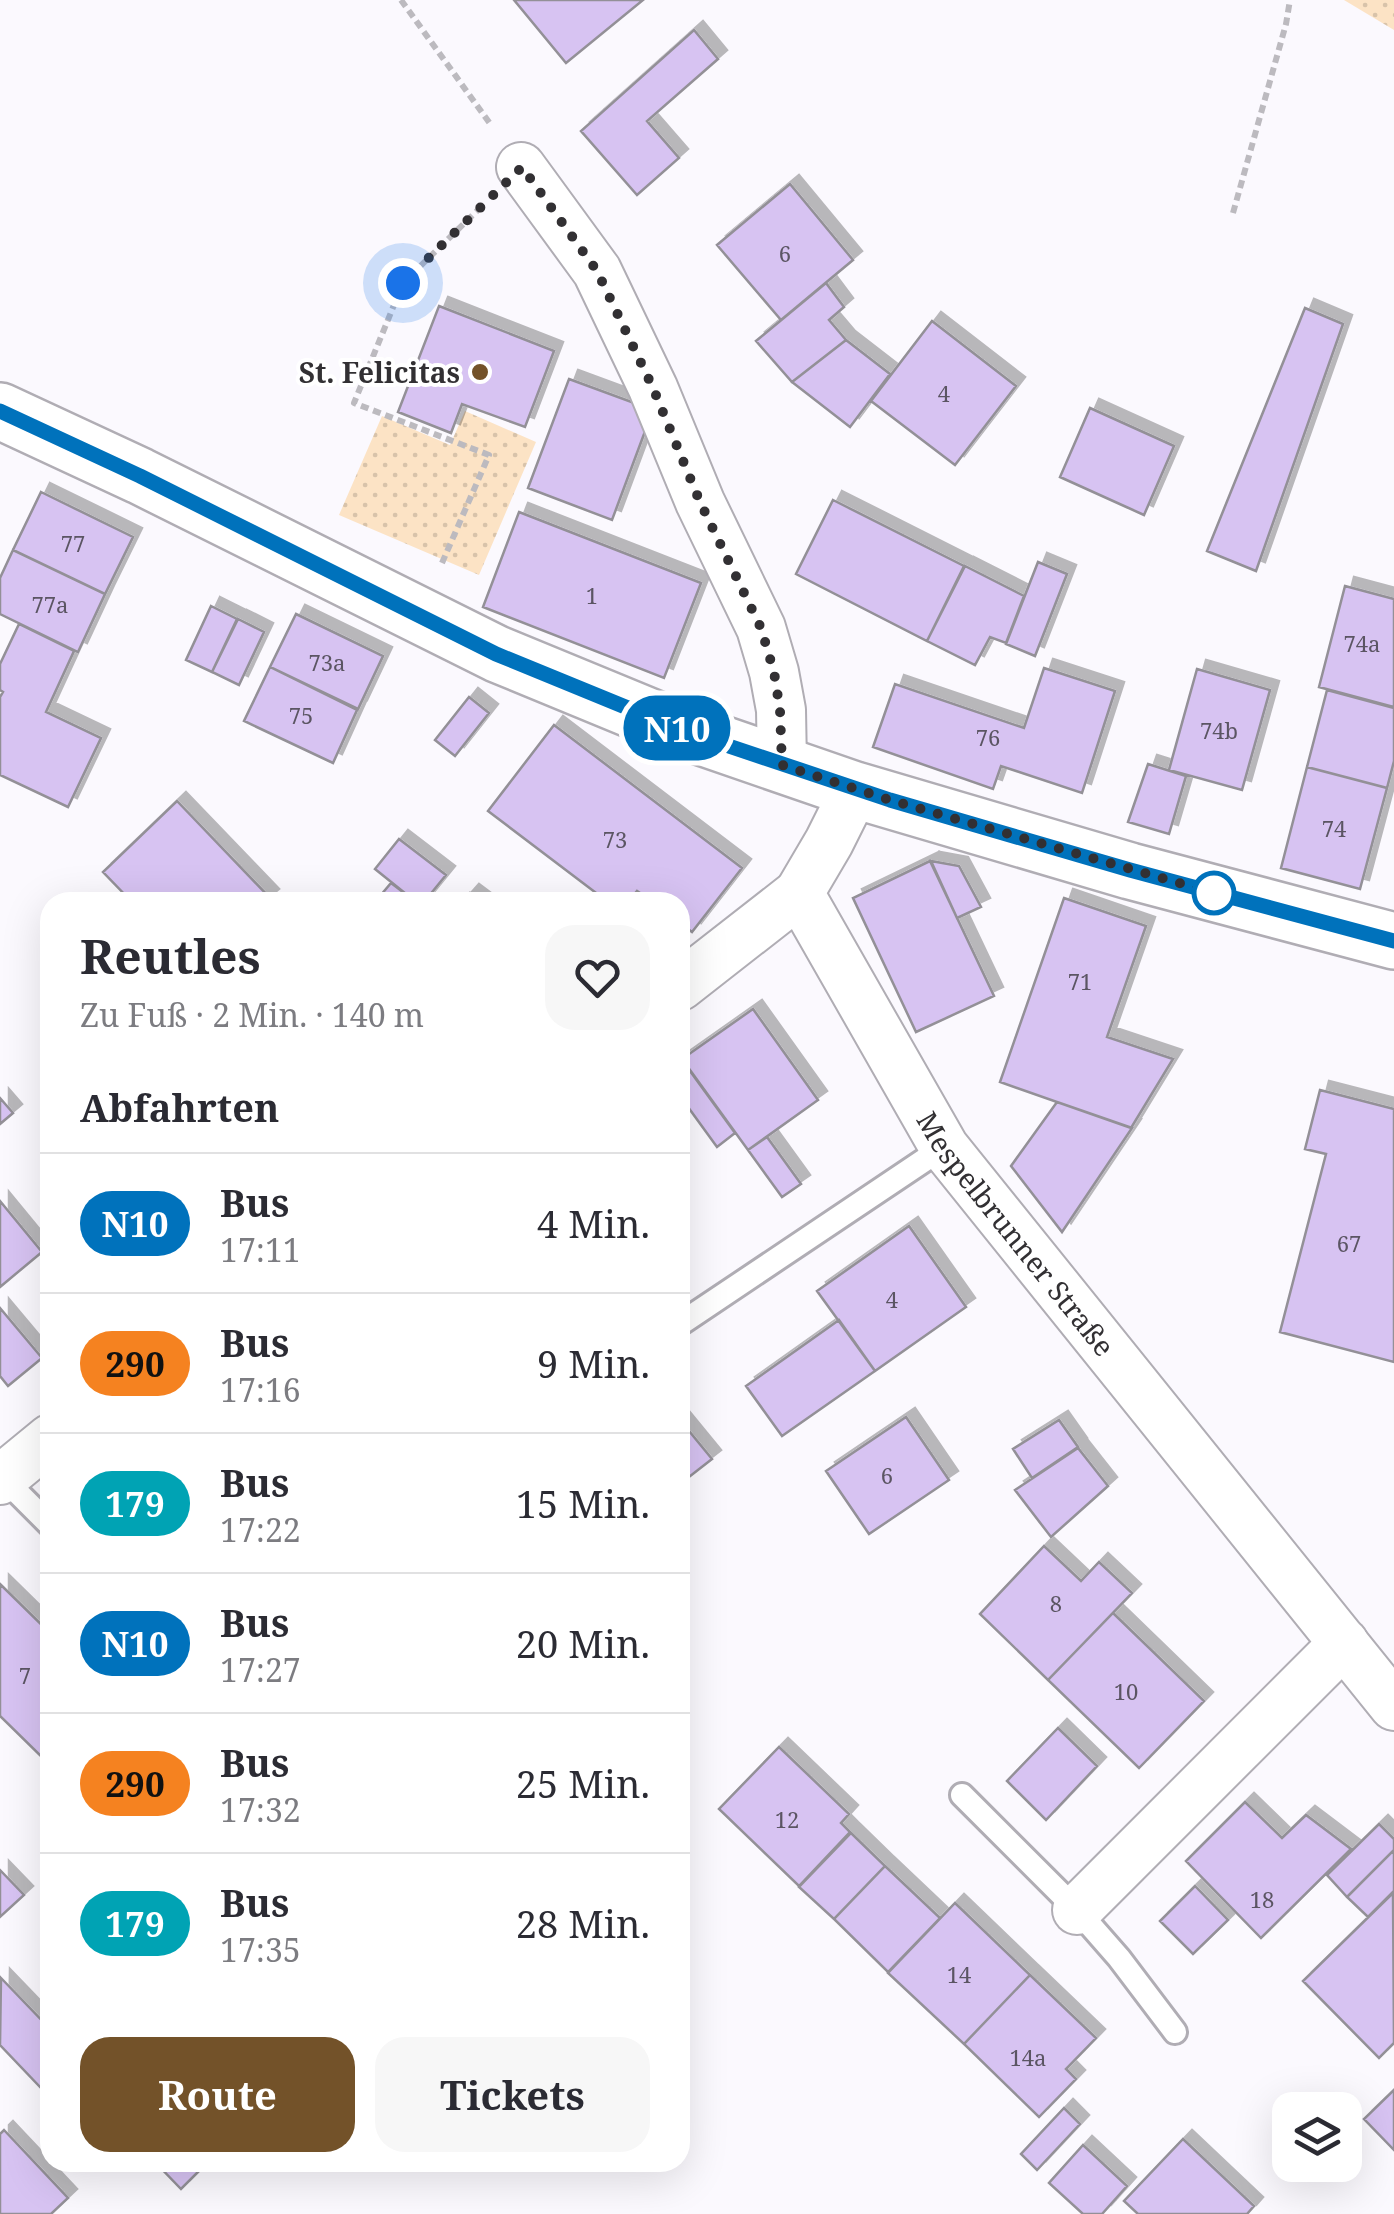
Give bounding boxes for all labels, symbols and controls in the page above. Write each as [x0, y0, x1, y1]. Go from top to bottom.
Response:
house number: 6 [779, 238, 791, 268]
your location [378, 258, 428, 308]
place label: St. Felicitas [299, 353, 460, 391]
marker: St. Felicitas [469, 361, 491, 383]
house number: 4 [938, 378, 950, 408]
house number: 77 [61, 528, 85, 558]
house number: 1 [586, 580, 598, 610]
house number: 77a [32, 589, 68, 619]
house number: 74a [1344, 628, 1380, 658]
house number: 73a [309, 647, 345, 677]
line badge: N10 [620, 696, 734, 760]
house number: 75 [289, 700, 313, 730]
text: N10 [643, 705, 711, 752]
house number: 74b [1200, 715, 1238, 745]
house number: 76 [976, 722, 1000, 752]
house number: 74 [1322, 813, 1346, 843]
house number: 73 [603, 824, 627, 854]
unlabelled marker [1193, 872, 1235, 914]
text: Reutles [80, 923, 261, 988]
button: heart [545, 925, 650, 1030]
house number: 71 [1068, 966, 1092, 996]
text: Zu Fuß · 2 Min. · 140 m [80, 993, 424, 1036]
text: Abfahrten [80, 1081, 279, 1133]
street label: Mespelbrunner Straße [908, 1104, 1124, 1364]
text: Bus [220, 1176, 289, 1228]
text: 4 Min. [537, 1197, 650, 1249]
text: N10 [101, 1200, 169, 1247]
text: 17:11 [220, 1228, 301, 1271]
house number: 67 [1337, 1228, 1361, 1258]
house number: 4 [886, 1284, 898, 1314]
text: Bus [220, 1316, 289, 1368]
text: 9 Min. [537, 1337, 650, 1389]
text: 290 [105, 1340, 165, 1387]
text: 17:16 [220, 1368, 301, 1411]
text: Bus [220, 1456, 289, 1508]
house number: 6 [881, 1460, 893, 1490]
text: 15 Min. [516, 1477, 650, 1529]
text: 179 [105, 1480, 165, 1527]
text: 17:22 [220, 1508, 301, 1551]
house number: 8 [1050, 1588, 1062, 1618]
text: Bus [220, 1596, 289, 1648]
text: 20 Min. [516, 1617, 650, 1669]
text: N10 [101, 1620, 169, 1667]
text: 17:27 [220, 1648, 301, 1691]
house number: 7 [19, 1660, 31, 1690]
house number: 10 [1114, 1676, 1138, 1706]
text: Bus [220, 1736, 289, 1788]
text: 25 Min. [516, 1757, 650, 1809]
text: 290 [105, 1760, 165, 1807]
text: 17:32 [220, 1788, 301, 1831]
house number: 12 [775, 1804, 799, 1834]
text: Bus [220, 1876, 289, 1928]
house number: 18 [1250, 1884, 1274, 1914]
text: 28 Min. [516, 1897, 650, 1949]
text: 179 [105, 1900, 165, 1947]
text: 17:35 [220, 1928, 301, 1971]
house number: 14 [947, 1959, 971, 1989]
button: Route [80, 2037, 355, 2152]
button: Tickets [375, 2037, 650, 2152]
house number: 14a [1010, 2042, 1046, 2072]
map controls [1272, 2092, 1362, 2182]
button: layers [1272, 2092, 1362, 2182]

